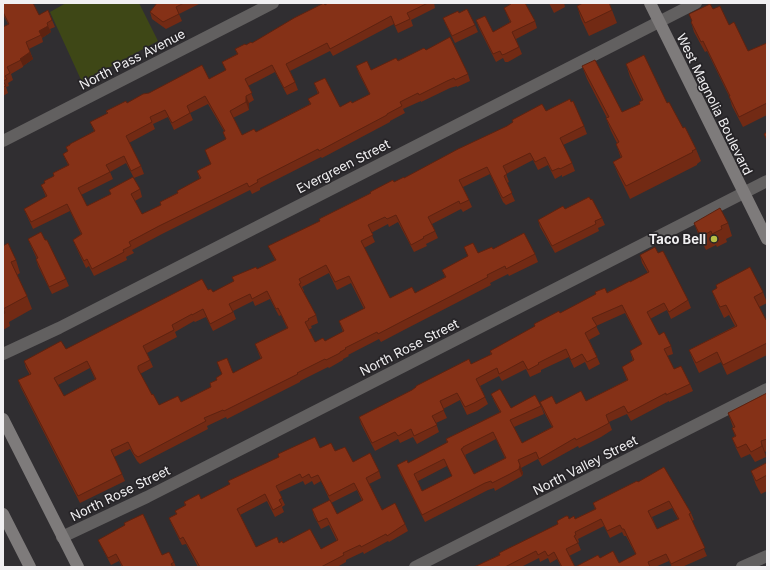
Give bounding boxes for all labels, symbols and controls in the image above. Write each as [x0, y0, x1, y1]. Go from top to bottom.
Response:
street label: North Pass Avenue [76, 25, 188, 93]
street label: West Magnolia Boulevard [674, 30, 756, 178]
street label: Evergreen Street [294, 136, 392, 196]
place label: Taco Bell [649, 231, 706, 247]
marker: Taco Bell [709, 234, 719, 244]
street label: North Rose Street [357, 315, 461, 379]
street label: North Valley Street [530, 432, 640, 498]
street label: North Rose Street [67, 462, 173, 524]

